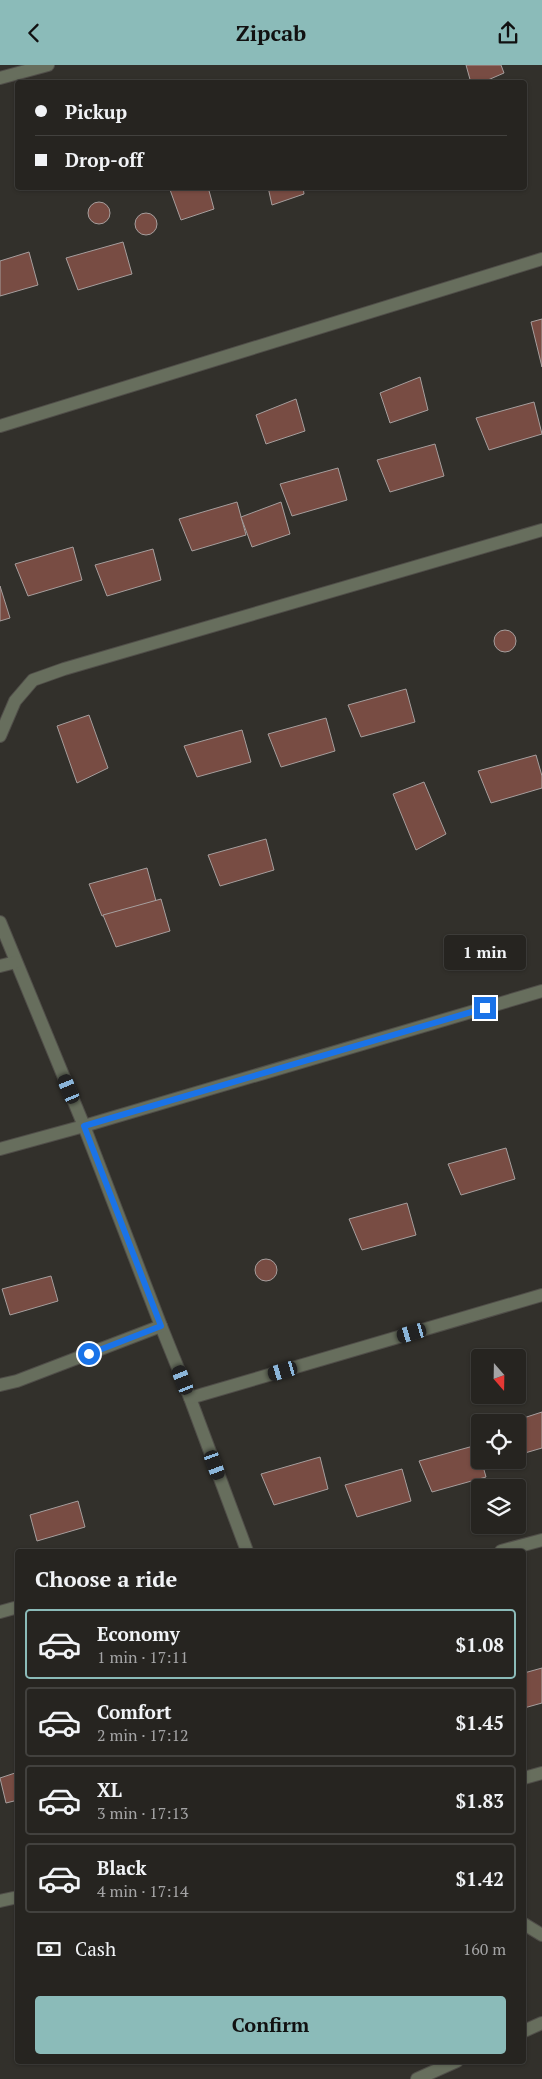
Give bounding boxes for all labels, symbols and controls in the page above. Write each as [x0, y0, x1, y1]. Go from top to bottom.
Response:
text: Zipcab [236, 18, 306, 47]
icon: back [20, 19, 48, 47]
icon: share [494, 19, 522, 47]
text: Pickup [65, 99, 127, 124]
text: Drop-off [65, 147, 143, 172]
callout: 1 min [444, 935, 526, 971]
text: 1 min [463, 941, 507, 963]
route end [474, 997, 496, 1019]
car [56, 1072, 81, 1106]
car [395, 1322, 428, 1344]
route start [78, 1343, 100, 1365]
north arrow [471, 1349, 526, 1404]
map controls [471, 1349, 526, 1534]
car [266, 1360, 299, 1382]
car [170, 1363, 195, 1397]
button: locate [471, 1414, 526, 1469]
car [202, 1448, 227, 1482]
button: layers [471, 1479, 526, 1534]
text: Choose a ride [35, 1564, 177, 1593]
text: Economy [97, 1621, 180, 1646]
icon: car [37, 1622, 82, 1667]
text: $1.08 [455, 1632, 504, 1657]
text: 1 min · 17:11 [97, 1646, 189, 1668]
text: Comfort [97, 1699, 172, 1724]
icon: car [37, 1700, 82, 1745]
text: $1.45 [455, 1710, 504, 1735]
text: 2 min · 17:12 [97, 1724, 189, 1746]
text: XL [97, 1777, 122, 1802]
icon: car [37, 1778, 82, 1823]
text: $1.83 [455, 1788, 504, 1813]
text: 3 min · 17:13 [97, 1802, 189, 1824]
text: Black [97, 1855, 147, 1880]
icon: car [37, 1856, 82, 1901]
text: $1.42 [455, 1866, 504, 1891]
text: 4 min · 17:14 [97, 1880, 189, 1902]
icon: cash [35, 1935, 63, 1963]
text: Cash [75, 1936, 116, 1961]
text: 160 m [463, 1938, 506, 1960]
button: Confirm [35, 1996, 506, 2054]

